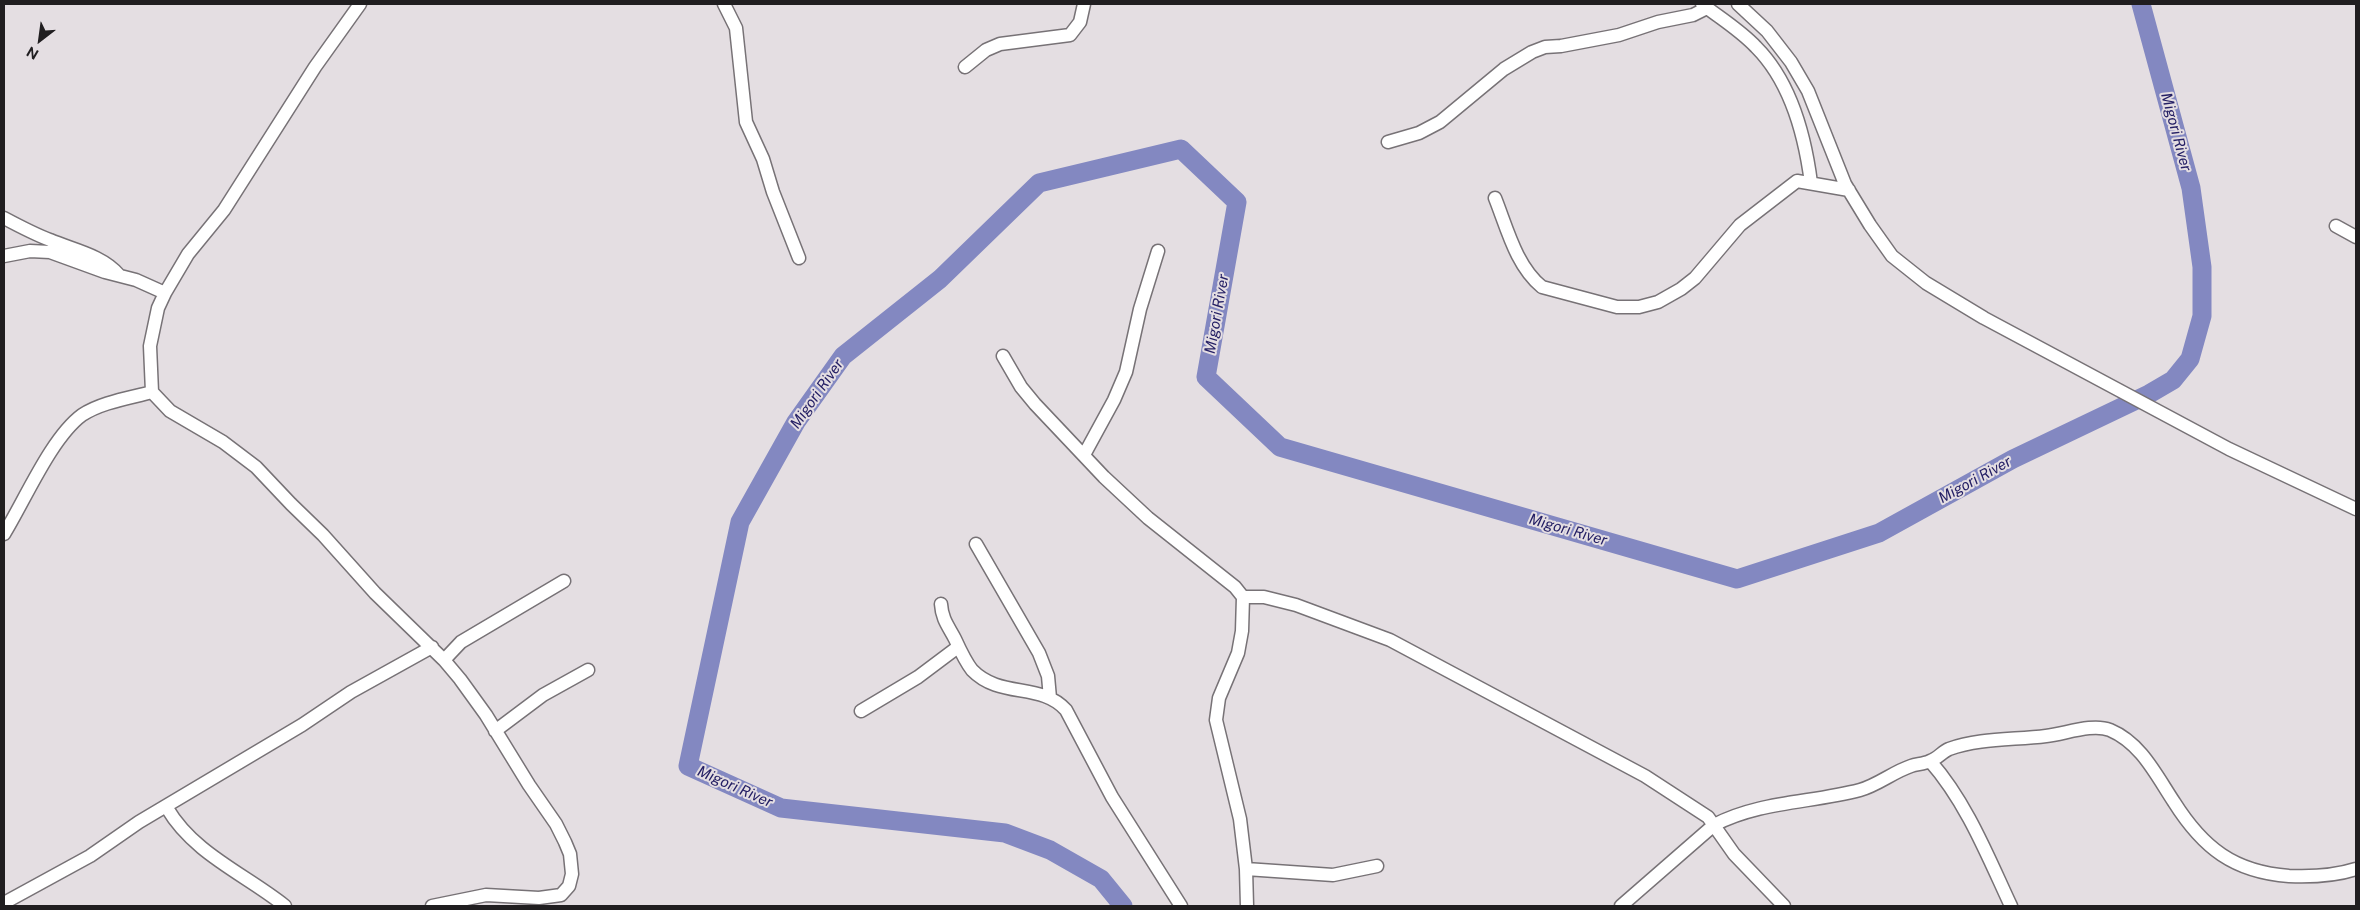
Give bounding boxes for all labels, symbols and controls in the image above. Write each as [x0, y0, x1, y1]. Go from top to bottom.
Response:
north arrow [15, 15, 65, 65]
text: N [24, 43, 41, 63]
water label: Migori River [2157, 91, 2195, 173]
water label: Migori River [1201, 273, 1233, 355]
water label: Migori River [787, 356, 847, 432]
water label: Migori River [1935, 453, 2015, 507]
water label: Migori River [1527, 510, 1609, 550]
water label: Migori River [695, 762, 775, 812]

